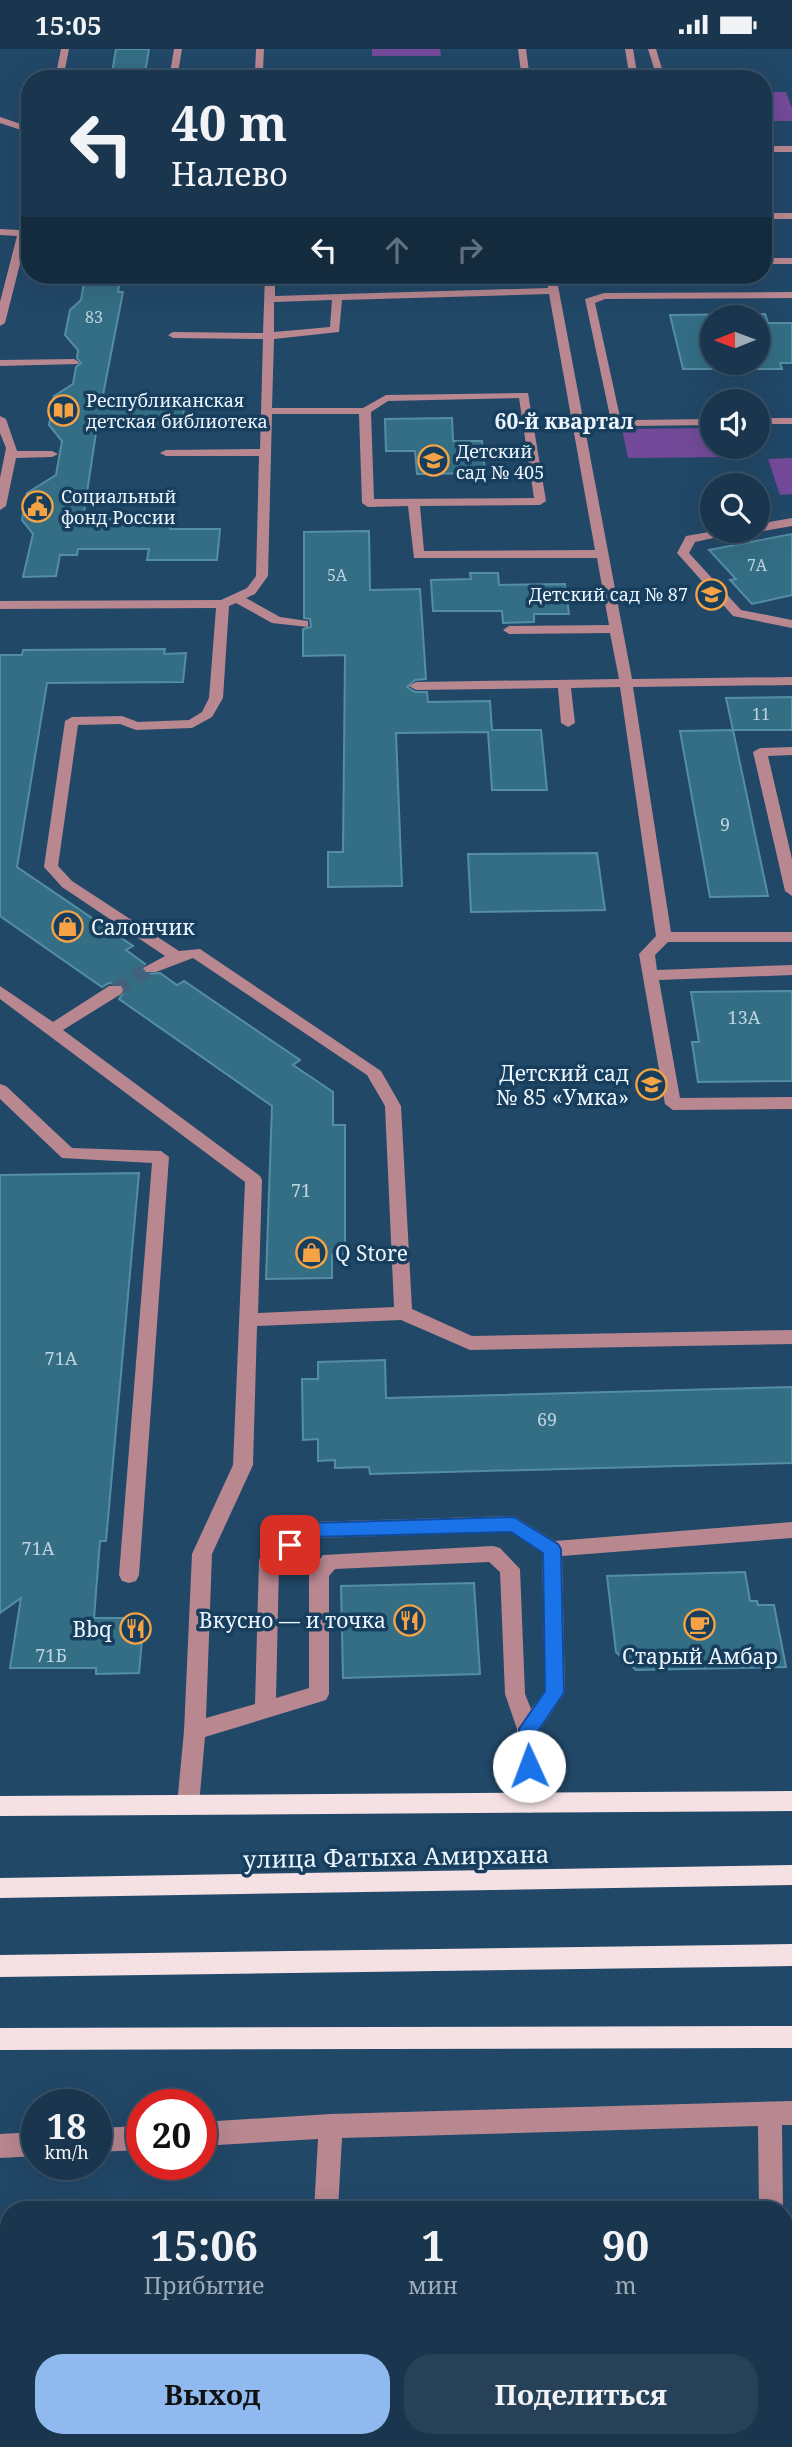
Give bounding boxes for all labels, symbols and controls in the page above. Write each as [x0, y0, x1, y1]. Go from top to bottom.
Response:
text: 15:05 [35, 7, 102, 43]
text: 40 m [171, 89, 287, 155]
icon: left [56, 98, 147, 189]
text: Налево [171, 152, 288, 195]
icon: left [305, 231, 343, 269]
icon: ahead [378, 231, 416, 269]
icon: right [451, 231, 489, 269]
north arrow [700, 305, 770, 375]
map controls [700, 305, 770, 543]
house number: 83 [85, 306, 103, 328]
place label: Республиканская детская библиотека [86, 388, 268, 433]
button: sound [700, 389, 770, 459]
library icon: Республиканская детская библиотека [46, 393, 80, 427]
district label: 60-й квартал [495, 407, 633, 435]
place label: Детский сад № 405 [456, 439, 544, 484]
school or university icon: Детский сад № 405 [416, 444, 450, 478]
button: search [700, 473, 770, 543]
place label: Социальный фонд России [61, 484, 176, 529]
public building icon: Социальный фонд России [21, 489, 55, 523]
house number: 7А [747, 554, 768, 576]
house number: 5А [327, 564, 348, 586]
school or university icon: Детский сад № 87 [694, 577, 728, 611]
place label: Детский сад № 87 [529, 582, 688, 606]
house number: 11 [752, 703, 770, 725]
house number: 9 [720, 812, 730, 836]
shop icon: Салончик [51, 910, 85, 944]
place label: Салончик [91, 913, 195, 941]
house number: 13А [728, 1005, 761, 1029]
place label: Детский сад № 85 «Умка» [496, 1059, 629, 1111]
school or university icon: Детский сад № 85 «Умка» [635, 1068, 669, 1102]
house number: 71 [291, 1178, 311, 1202]
shop icon: Q Store [295, 1236, 329, 1270]
place label: Q Store [335, 1239, 408, 1267]
house number: 71А [45, 1346, 78, 1370]
house number: 69 [537, 1407, 557, 1431]
pin [260, 1515, 320, 1575]
icon: arrive [271, 1526, 309, 1564]
house number: 71А [22, 1536, 55, 1560]
restaurant icon: Вкусно — и точка [392, 1603, 426, 1637]
place label: Вкусно — и точка [199, 1606, 386, 1634]
cafe icon: Старый Амбар [683, 1607, 717, 1641]
restaurant icon: Bbq [118, 1612, 152, 1646]
place label: Bbq [72, 1615, 112, 1643]
place label: Старый Амбар [622, 1642, 778, 1670]
house number: 71Б [35, 1643, 67, 1667]
position arrow [492, 1729, 566, 1803]
street label: улица Фатыха Амирхана [243, 1837, 549, 1875]
speed limit sign: 20 [126, 2089, 217, 2180]
text: 18 [47, 2102, 86, 2149]
text: km/h [44, 2140, 89, 2164]
text: 15:06 [150, 2216, 258, 2273]
text: 1 [421, 2216, 445, 2273]
text: 90 [602, 2216, 649, 2273]
text: Прибытие [144, 2269, 264, 2301]
text: мин [408, 2269, 458, 2301]
text: m [615, 2269, 636, 2301]
button: Выход [35, 2354, 390, 2434]
button: Поделиться [404, 2354, 758, 2434]

